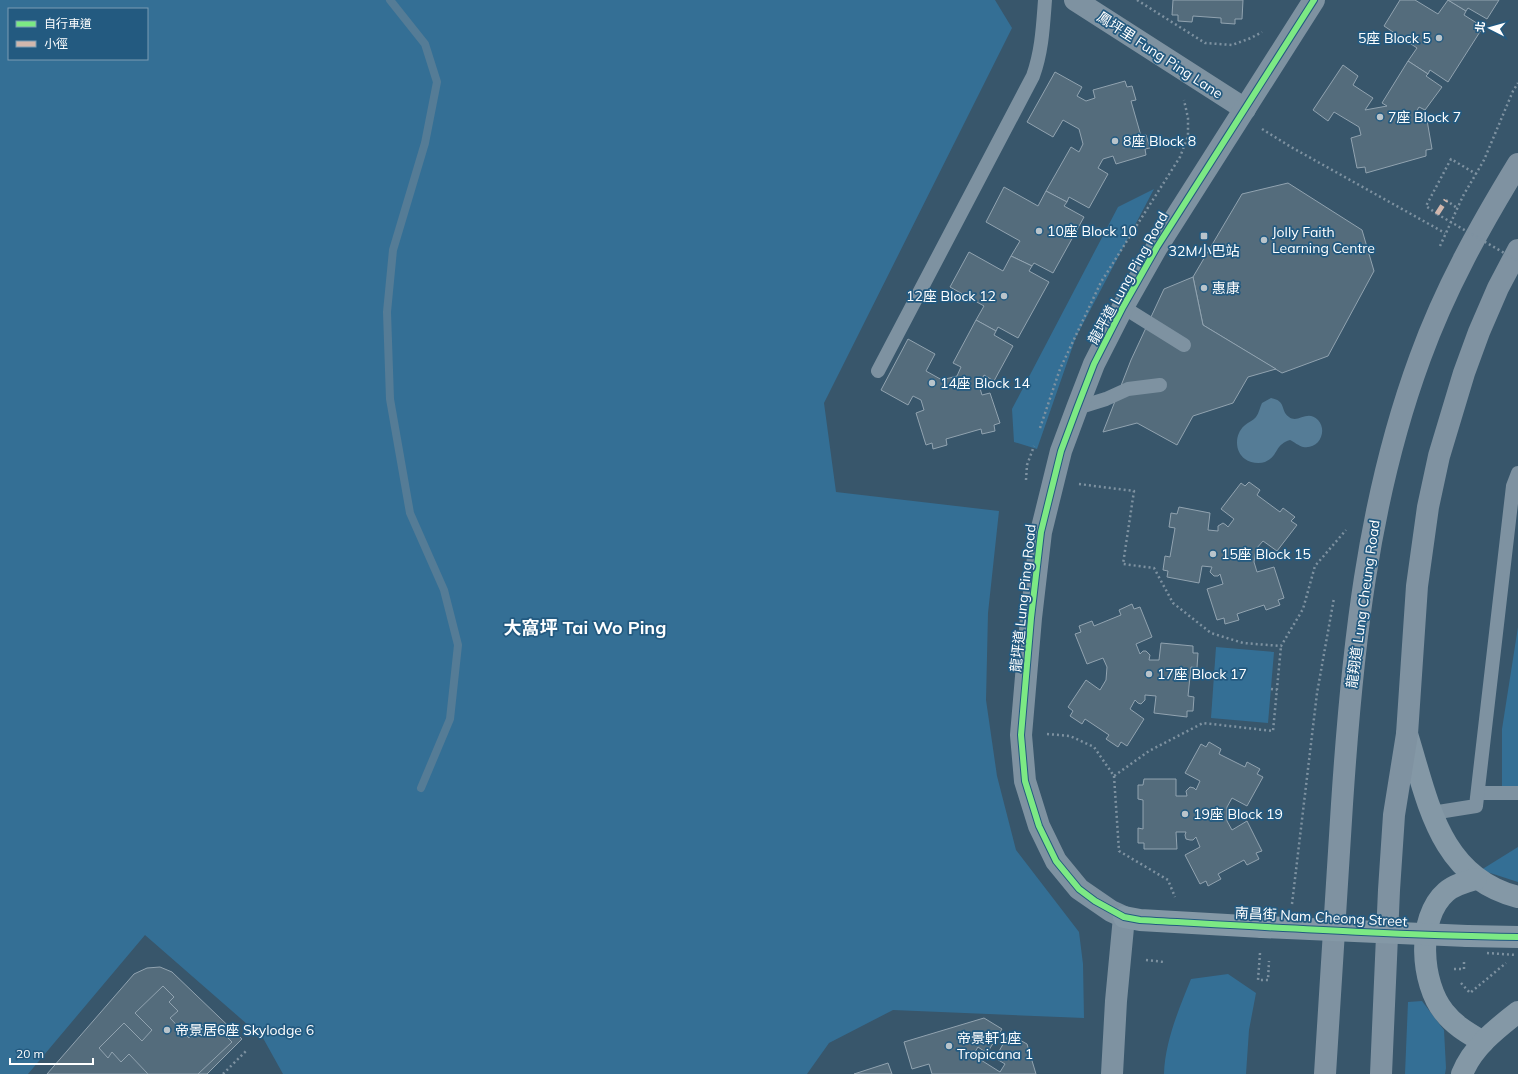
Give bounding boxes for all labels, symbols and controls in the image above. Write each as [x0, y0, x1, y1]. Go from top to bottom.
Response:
legend [8, 8, 148, 60]
street label: 鳳坪里 Fung Ping Lane [1094, 8, 1226, 102]
north arrow [1470, 8, 1510, 48]
text: 自行車道 [44, 16, 92, 31]
text: 北 [1473, 21, 1488, 33]
place label: 5座 Block 5 [1358, 29, 1431, 47]
marker: 5座 Block 5 [1434, 33, 1444, 43]
text: 小徑 [44, 36, 68, 51]
place label: 7座 Block 7 [1388, 108, 1461, 126]
marker: 7座 Block 7 [1375, 112, 1385, 122]
place label: 8座 Block 8 [1123, 132, 1196, 150]
marker: 8座 Block 8 [1110, 136, 1120, 146]
street label: 龍坪道 Lung Ping Road [1084, 209, 1172, 347]
place label: 10座 Block 10 [1047, 222, 1137, 240]
place label: Jolly Faith Learning Centre [1272, 223, 1375, 257]
marker: 10座 Block 10 [1034, 226, 1044, 236]
marker: 32M小巴站 [1199, 231, 1209, 241]
marker: Jolly Faith Learning Centre [1259, 235, 1269, 245]
place label: 32M小巴站 [1169, 242, 1239, 260]
place label: 惠康 [1212, 279, 1240, 297]
marker: 惠康 [1199, 283, 1209, 293]
place label: 12座 Block 12 [906, 287, 996, 305]
marker: 12座 Block 12 [999, 291, 1009, 301]
place label: 14座 Block 14 [940, 374, 1030, 392]
marker: 14座 Block 14 [927, 378, 937, 388]
street label: 龍翔道 Lung Cheung Road [1342, 519, 1384, 689]
street label: 龍坪道 Lung Ping Road [1006, 523, 1040, 673]
place label: 15座 Block 15 [1221, 545, 1311, 563]
marker: 15座 Block 15 [1208, 549, 1218, 559]
district label: 大窩坪 Tai Wo Ping [504, 616, 666, 639]
place label: 17座 Block 17 [1157, 665, 1247, 683]
marker: 17座 Block 17 [1144, 669, 1154, 679]
place label: 19座 Block 19 [1193, 805, 1283, 823]
marker: 19座 Block 19 [1180, 809, 1190, 819]
street label: 南昌街 Nam Cheong Street [1234, 903, 1408, 931]
place label: 帝景居6座 Skylodge 6 [175, 1021, 314, 1039]
marker: 帝景居6座 Skylodge 6 [162, 1025, 172, 1035]
place label: 帝景軒1座 Tropicana 1 [957, 1029, 1033, 1063]
scale bar [10, 1040, 93, 1066]
marker: 帝景軒1座 Tropicana 1 [944, 1041, 954, 1051]
text: 20 m [16, 1046, 44, 1061]

